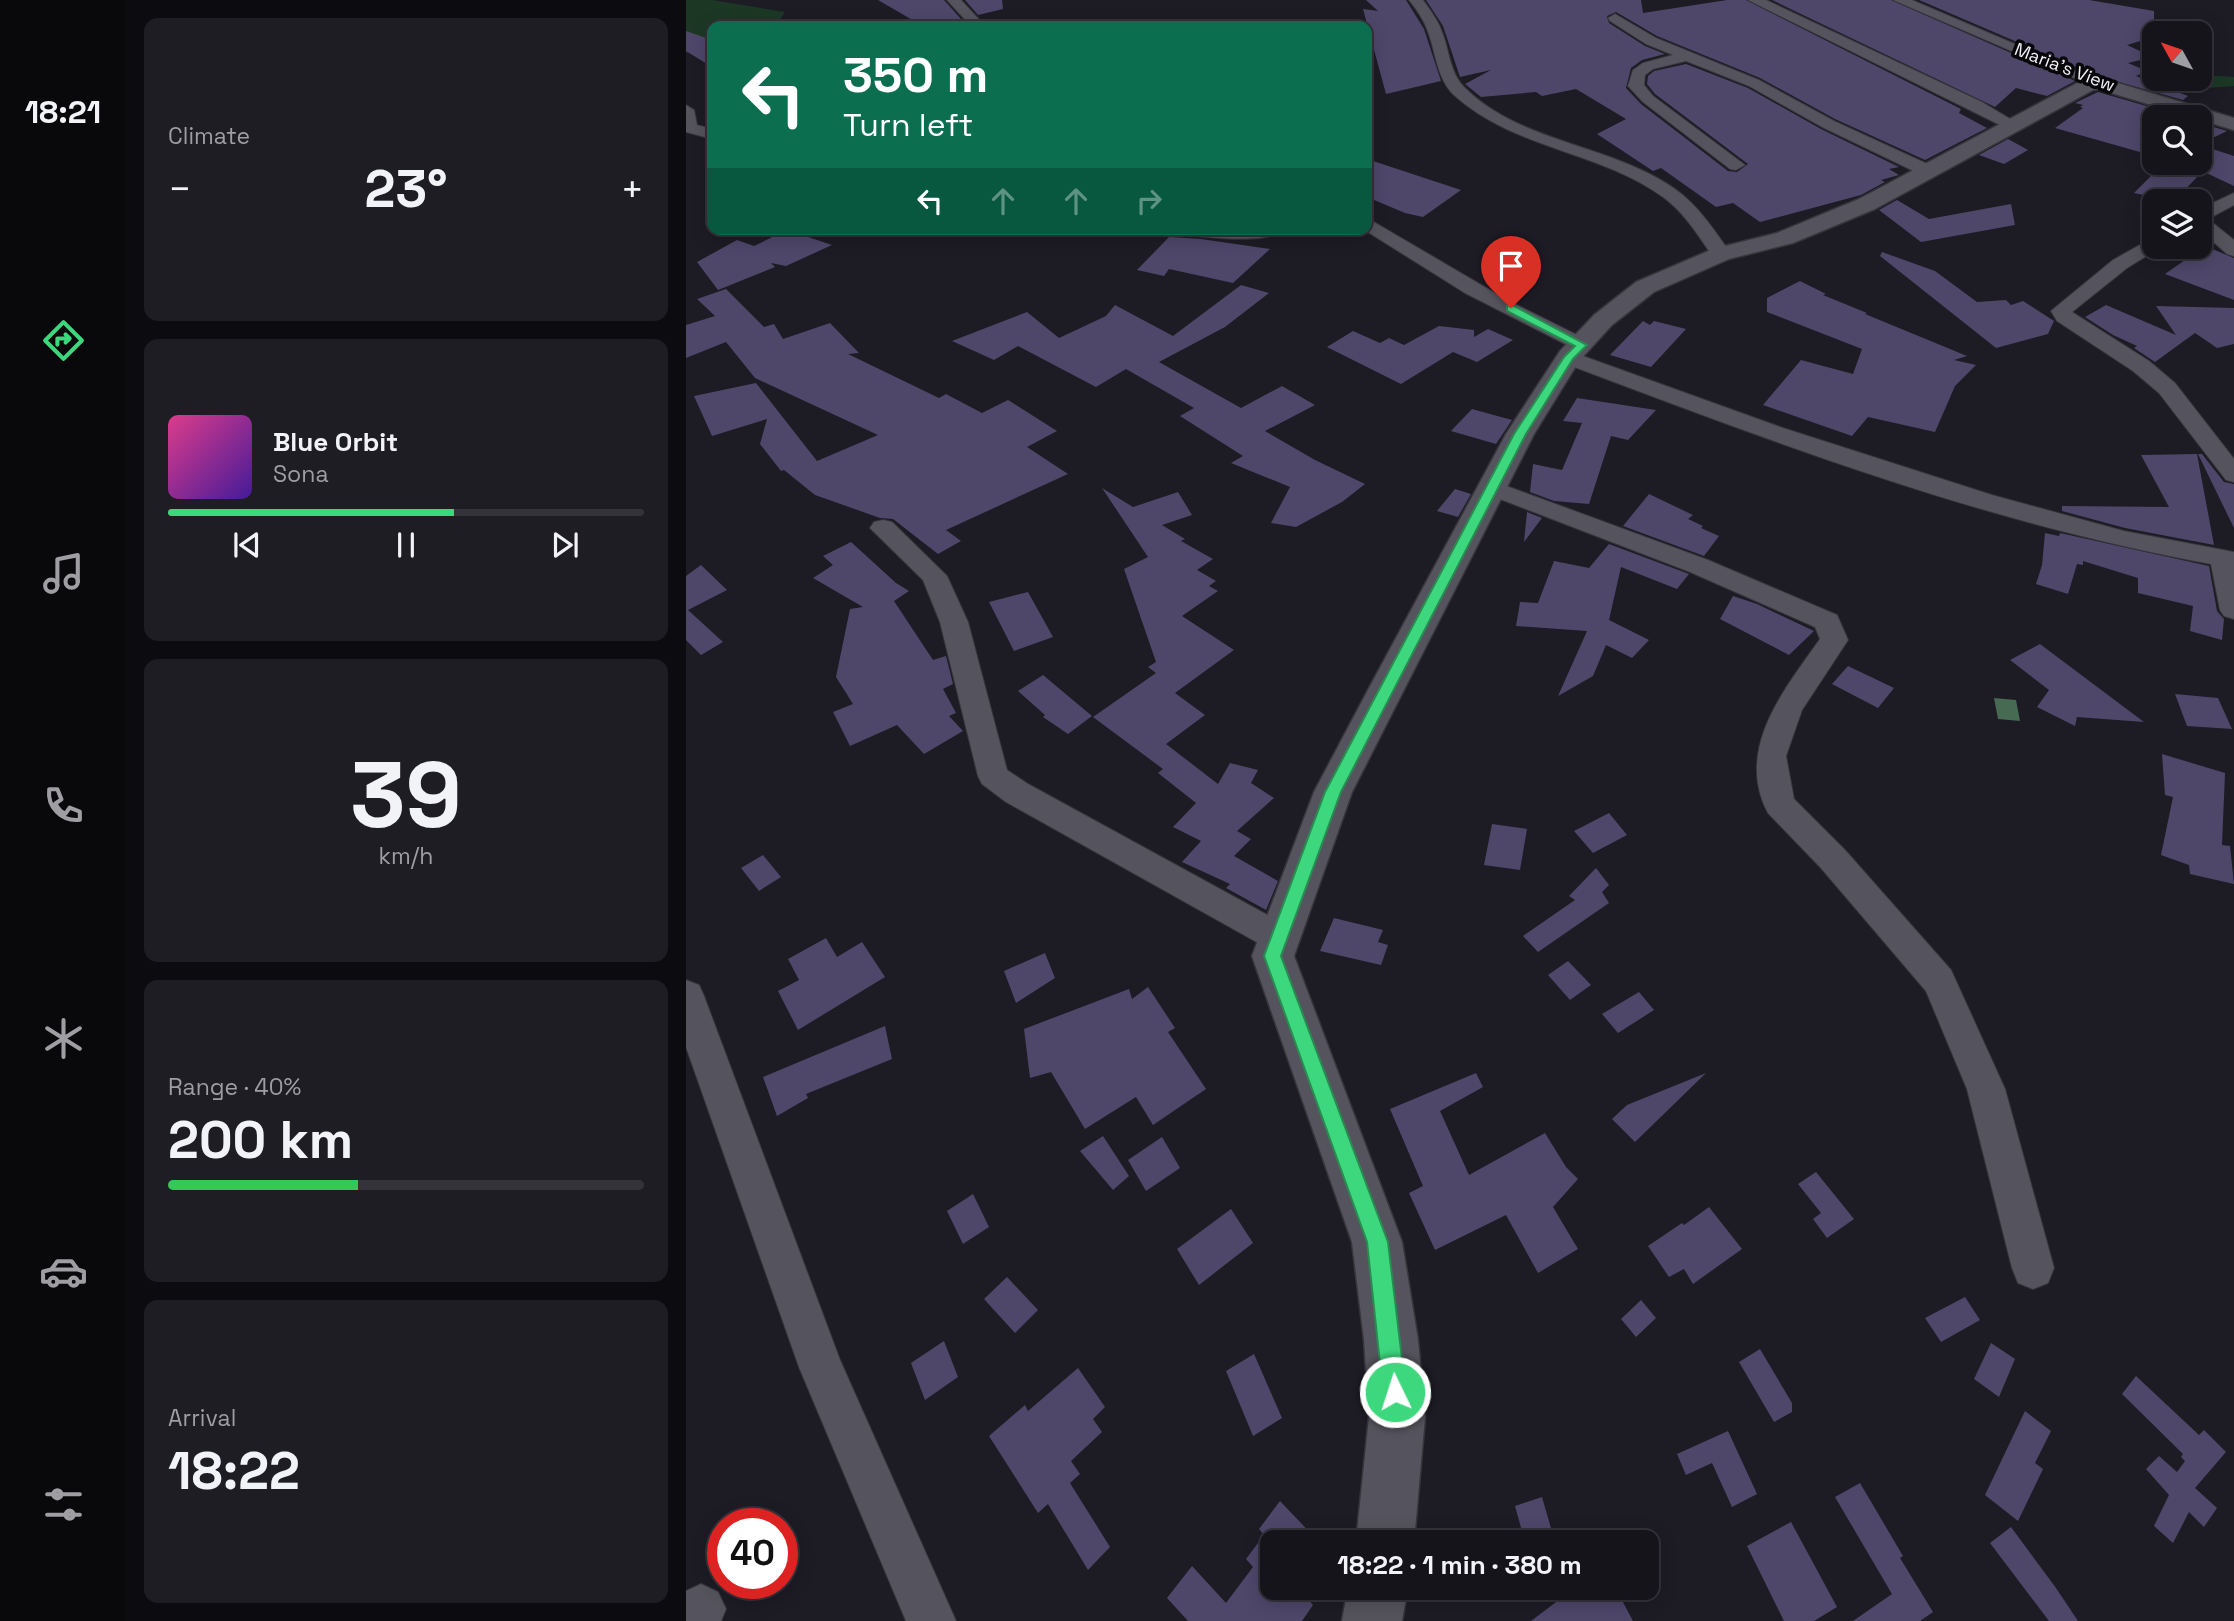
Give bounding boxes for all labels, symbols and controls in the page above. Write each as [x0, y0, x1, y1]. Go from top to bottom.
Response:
north arrow [2142, 21, 2212, 91]
map controls [2142, 21, 2212, 259]
street label: Maria's View [2012, 37, 2118, 97]
text: 350 m [843, 44, 988, 106]
icon: left [728, 49, 819, 140]
text: 18:21 [25, 92, 101, 132]
text: Turn left [843, 105, 973, 145]
button: search [2142, 105, 2212, 175]
text: Climate [168, 121, 250, 151]
text: 23° [365, 156, 448, 222]
text: − [168, 165, 192, 213]
text: + [620, 165, 644, 213]
icon: left [911, 182, 949, 220]
icon: ahead [984, 182, 1022, 220]
icon: ahead [1057, 182, 1095, 220]
icon: right [1130, 182, 1168, 220]
button: layers [2142, 189, 2212, 259]
pin [1481, 236, 1541, 308]
icon: arrive [1492, 247, 1530, 285]
icon: directions [39, 316, 88, 365]
text: Blue Orbit [273, 425, 398, 459]
text: Sona [273, 459, 329, 489]
icon: previous [228, 526, 266, 564]
icon: pause [387, 526, 425, 564]
icon: next [546, 526, 584, 564]
icon: music [39, 549, 88, 598]
text: 39 [350, 737, 462, 854]
icon: phone [39, 781, 88, 830]
text: km/h [379, 841, 433, 871]
icon: climate [39, 1014, 88, 1063]
text: Range · 40% [168, 1072, 301, 1102]
text: 200 km [168, 1107, 353, 1173]
icon: car [39, 1247, 88, 1296]
position arrow [1358, 1355, 1432, 1429]
text: Arrival [168, 1403, 236, 1433]
text: 18:22 [168, 1438, 300, 1504]
icon: filters [39, 1480, 88, 1529]
speed limit sign: 40 [707, 1508, 798, 1599]
text: 18:22 · 1 min · 380 m [1337, 1548, 1582, 1582]

